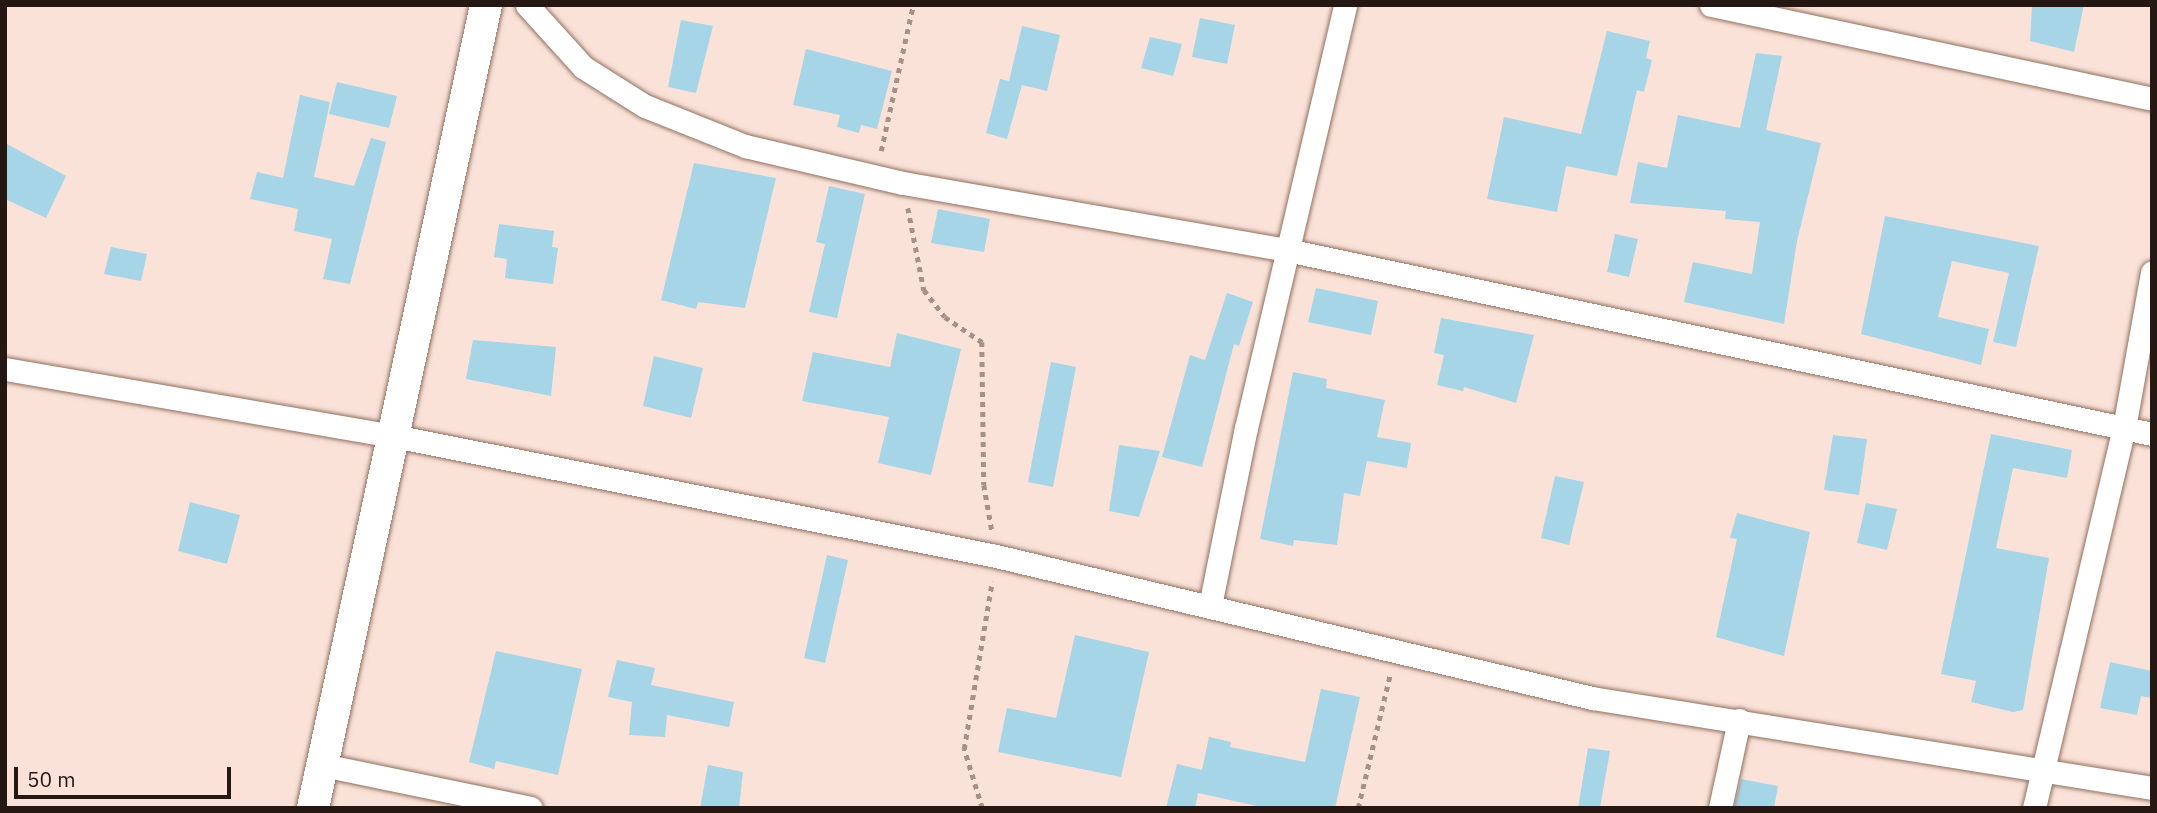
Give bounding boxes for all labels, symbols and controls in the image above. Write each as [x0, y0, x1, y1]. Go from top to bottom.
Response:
scale bar [18, 754, 234, 798]
text: 50 m [27, 765, 76, 793]

